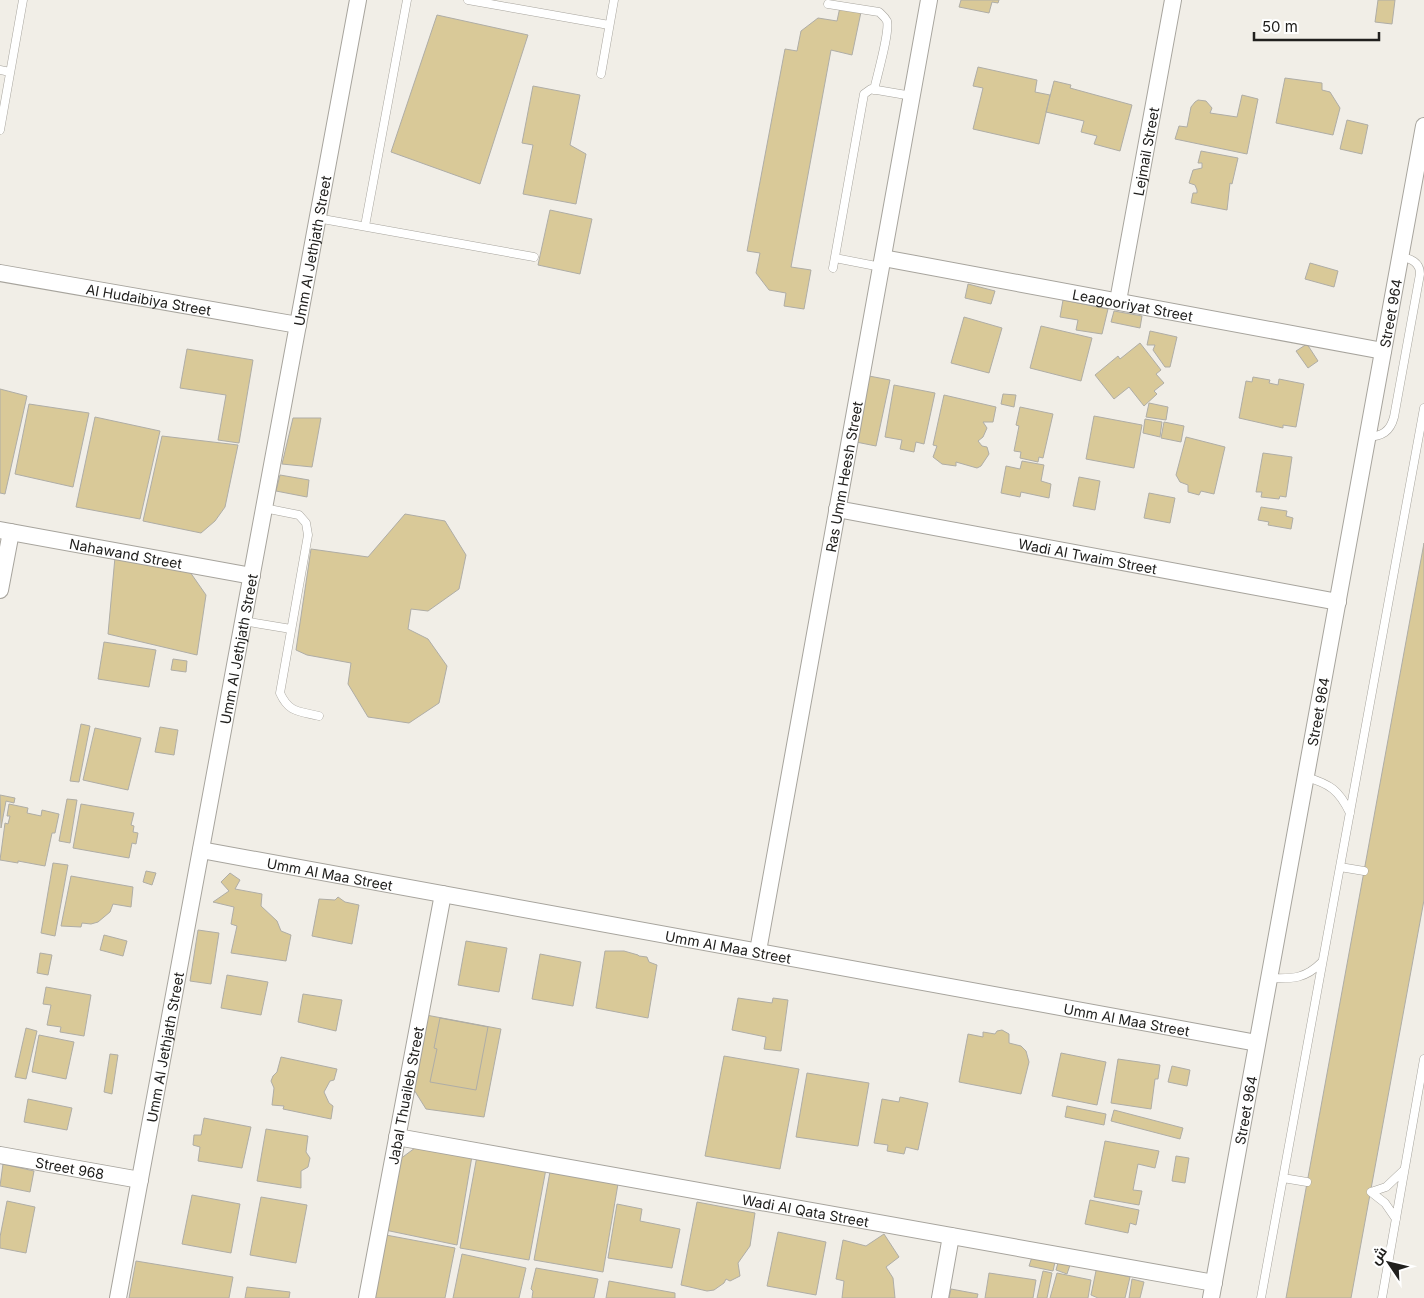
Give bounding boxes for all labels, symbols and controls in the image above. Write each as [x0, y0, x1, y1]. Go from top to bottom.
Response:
scale bar [1254, 10, 1379, 42]
text: 50 m [1262, 17, 1298, 36]
street label: Lejmail Street [1129, 105, 1162, 197]
street label: Umm Al Jethjath Street [289, 174, 334, 327]
street label: Street 964 [1375, 277, 1405, 349]
street label: Al Hudaibiya Street [85, 280, 213, 318]
street label: Leagooriyat Street [1071, 285, 1195, 324]
street label: Ras Umm Heesh Street [821, 399, 865, 553]
street label: Nahawand Street [68, 534, 184, 572]
street label: Wadi Al Twaim Street [1017, 534, 1159, 577]
street label: Umm Al Jethjath Street [216, 572, 260, 726]
street label: Street 964 [1303, 676, 1332, 748]
street label: Umm Al Maa Street [265, 854, 395, 893]
street label: Umm Al Maa Street [664, 927, 793, 966]
street label: Umm Al Jethjath Street [142, 970, 187, 1124]
street label: Umm Al Maa Street [1062, 999, 1191, 1039]
street label: Jabal Thuaileb Street [384, 1025, 426, 1166]
street label: Street 964 [1231, 1074, 1260, 1146]
street label: Street 968 [34, 1153, 106, 1182]
street label: Wadi Al Qata Street [741, 1190, 871, 1230]
north arrow [1364, 1238, 1414, 1288]
text: ش [1366, 1243, 1391, 1268]

